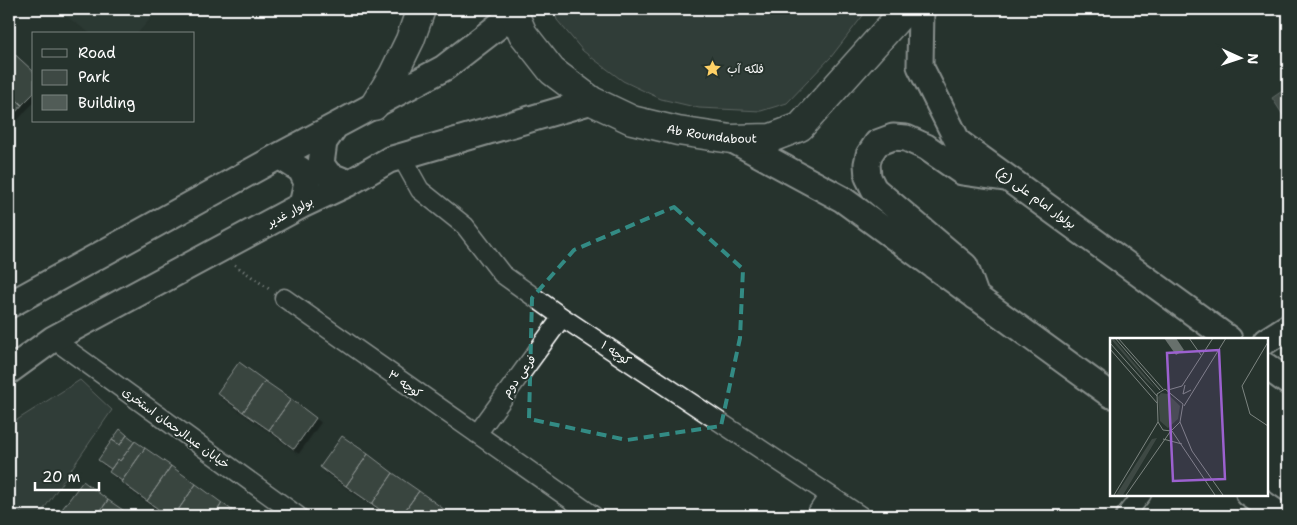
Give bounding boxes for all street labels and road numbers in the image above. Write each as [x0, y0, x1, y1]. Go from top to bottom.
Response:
street label: Ab Roundabout [665, 121, 757, 147]
street label: بولوار امام علی (ع) [992, 163, 1079, 233]
street label: بولوار غدیر [263, 193, 316, 231]
street label: کوچه ۱ [598, 337, 634, 369]
street label: فرعی دوم [498, 352, 541, 401]
street label: کوچه ۳ [385, 366, 425, 402]
street label: خیابان عبدالرحمان استخری [119, 384, 233, 472]

